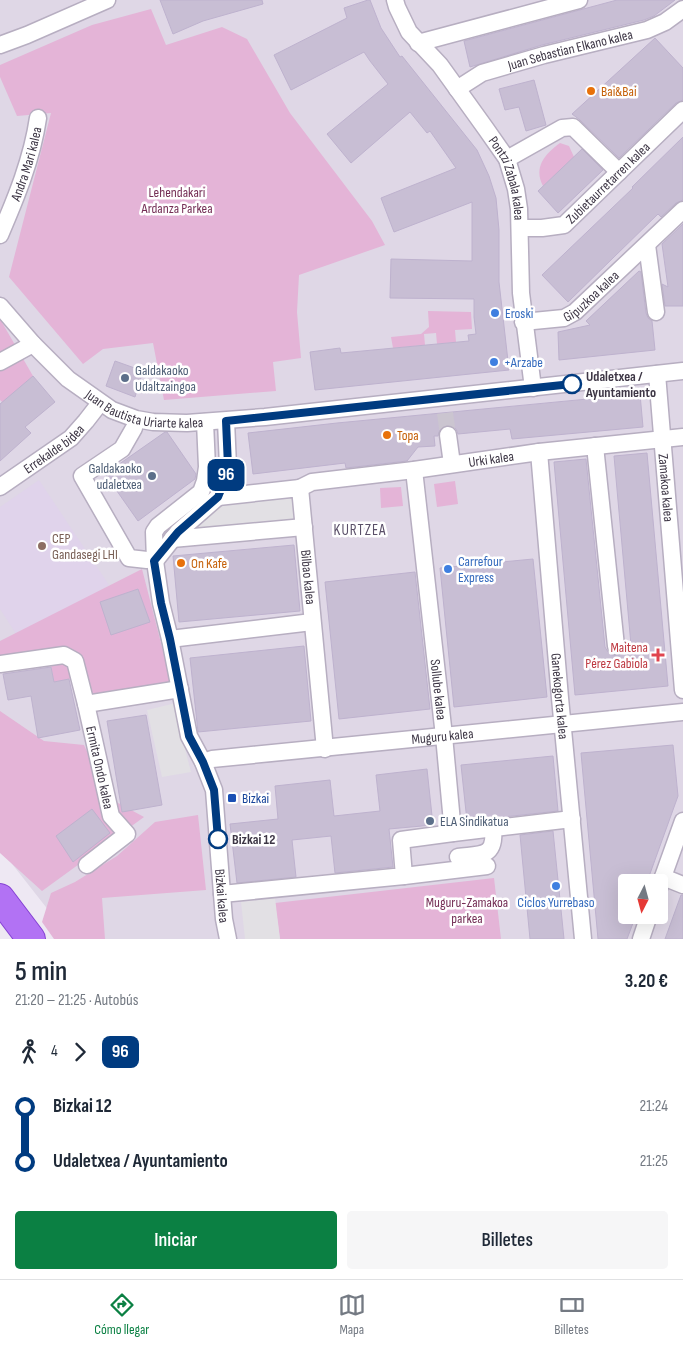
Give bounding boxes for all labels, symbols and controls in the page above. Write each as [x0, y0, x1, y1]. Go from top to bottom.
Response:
street label: Juan Sebastian Elkano kalea [505, 26, 634, 74]
place label: Bai&Bai [601, 83, 637, 100]
marker: Bai&Bai [585, 85, 597, 97]
street label: Andra Mari kalea [7, 125, 45, 204]
street label: Pontzi Zabala kalea [485, 133, 527, 220]
street label: Zubietaurretarren kalea [563, 139, 654, 227]
park label: Lehendakari Ardanza Parkea [140, 184, 213, 217]
street label: Gipuzkoa kalea [560, 267, 623, 326]
place label: Eroski [505, 305, 533, 322]
marker: Eroski [489, 307, 501, 319]
place label: +Arzabe [504, 354, 543, 371]
marker: +Arzabe [488, 356, 500, 368]
place label: Galdakaoko Udaltzaingoa [135, 362, 196, 395]
place label: Udaletxea / Ayuntamiento [585, 368, 656, 401]
marker: Galdakaoko Udaltzaingoa [119, 372, 131, 384]
marker: Udaletxea / Ayuntamiento [562, 374, 582, 394]
street label: Juan Bautista Uriarte kalea [81, 385, 204, 432]
street label: Errekalde bidea [20, 421, 88, 477]
place label: Topa [397, 427, 419, 444]
marker: Topa [381, 429, 393, 441]
street label: Urki kalea [467, 448, 515, 471]
street label: Zamakoa kalea [655, 453, 677, 522]
line badge: 96 [204, 459, 248, 491]
place label: Galdakaoko udaletxea [88, 460, 142, 493]
text: 96 [217, 464, 235, 485]
marker: Galdakaoko udaletxea [146, 470, 158, 482]
district label: KURTZEA [334, 521, 386, 540]
place label: CEP Gandasegi LHI [52, 530, 118, 563]
marker: CEP Gandasegi LHI [36, 540, 48, 552]
street label: Bilbao kalea [297, 549, 319, 605]
place label: Carrefour Express [458, 553, 503, 586]
place label: On Kafe [191, 555, 227, 572]
marker: On Kafe [175, 557, 187, 569]
marker: Carrefour Express [442, 563, 454, 575]
place label: Maitena Pérez Gabiola [585, 639, 648, 672]
marker: Maitena Pérez Gabiola [652, 649, 664, 661]
street label: Ganekogorta kalea [547, 652, 572, 740]
street label: Sollube kalea [426, 658, 450, 721]
street label: Ermita Ondo kalea [82, 724, 117, 811]
street label: Muguru kalea [411, 725, 474, 748]
place label: Bizkai [242, 790, 269, 807]
marker: Bizkai [226, 792, 238, 804]
place label: ELA Sindikatua [440, 813, 509, 830]
marker: ELA Sindikatua [424, 815, 436, 827]
marker: Bizkai 12 [208, 829, 228, 849]
place label: Bizkai 12 [232, 831, 275, 848]
street label: Bizkai kalea [211, 868, 233, 924]
north arrow [618, 874, 668, 924]
map controls [618, 874, 668, 924]
marker: Ciclos Yurrebaso [550, 880, 562, 892]
park label: Muguru-Zamakoa parkea [426, 894, 508, 927]
place label: Ciclos Yurrebaso [517, 894, 595, 911]
text: 5 min [15, 955, 67, 988]
text: 3.20 € [625, 970, 668, 993]
text: 21:20 – 21:25 · Autobús [15, 991, 139, 1010]
icon: walk [15, 1038, 43, 1066]
icon: forward [66, 1038, 94, 1066]
text: 96 [112, 1041, 129, 1062]
text: 4 [51, 1042, 58, 1061]
text: Bizkai 12 [53, 1095, 112, 1118]
text: 21:24 [640, 1097, 668, 1116]
text: Udaletxea / Ayuntamiento [53, 1150, 228, 1173]
text: 21:25 [640, 1152, 668, 1171]
button: Iniciar [15, 1211, 337, 1269]
button: Billetes [347, 1211, 668, 1269]
tab: Cómo llegar [94, 1291, 149, 1338]
tab: Mapa [338, 1291, 366, 1338]
tab: Billetes [554, 1291, 589, 1338]

